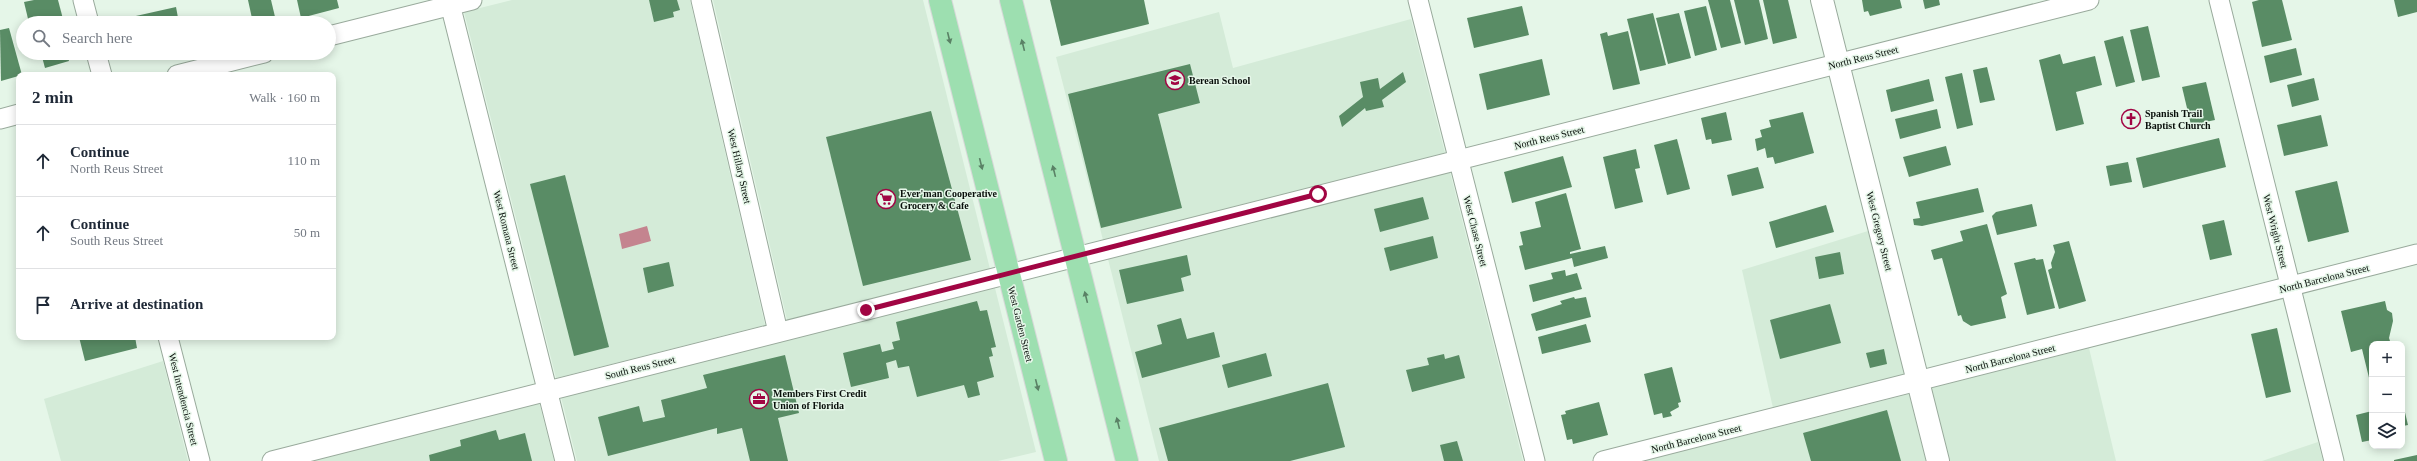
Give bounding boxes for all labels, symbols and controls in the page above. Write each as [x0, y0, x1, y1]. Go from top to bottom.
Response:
search box [16, 16, 336, 60]
icon: search [30, 27, 52, 49]
text: Search here [62, 30, 132, 46]
one-way arrow [946, 32, 952, 44]
one-way arrow [1019, 39, 1025, 51]
street label: North Reus Street [1827, 43, 1899, 71]
school or university icon: Berean School [1164, 69, 1186, 91]
place label: Berean School [1189, 75, 1250, 86]
text: 2 min [32, 88, 73, 107]
text: Walk · 160 m [249, 90, 320, 105]
church icon: Spanish Trail Baptist Church [2120, 108, 2142, 130]
place label: Spanish Trail Baptist Church [2145, 108, 2211, 131]
street label: North Reus Street [1513, 123, 1585, 151]
street label: West Hillary Street [726, 128, 754, 205]
text: Continue [70, 144, 129, 160]
icon: ahead [32, 150, 54, 172]
text: 110 m [288, 153, 320, 168]
one-way arrow [978, 158, 984, 170]
text: North Reus Street [70, 161, 163, 176]
one-way arrow [1051, 165, 1057, 177]
route start [1309, 185, 1327, 203]
supermarket icon: Ever'man Cooperative Grocery & Cafe [875, 188, 897, 210]
place label: Ever'man Cooperative Grocery & Cafe [900, 188, 997, 211]
street label: West Romana Street [491, 189, 522, 271]
street label: West Gregory Street [1864, 190, 1895, 272]
street label: West Wright Street [2261, 193, 2290, 269]
street label: West Chase Street [1461, 195, 1490, 268]
text: Continue [70, 216, 129, 232]
icon: ahead [32, 222, 54, 244]
text: 50 m [294, 225, 320, 240]
text: South Reus Street [70, 233, 163, 248]
street label: North Barcelona Street [2278, 262, 2370, 295]
street label: West Garden Street [1006, 285, 1035, 363]
one-way arrow [1082, 291, 1088, 303]
icon: arrive [32, 294, 54, 316]
text: Arrive at destination [70, 296, 203, 312]
route end [857, 301, 875, 319]
map controls [2369, 341, 2405, 449]
button: + [2369, 341, 2405, 377]
street label: North Barcelona Street [1964, 342, 2056, 375]
street label: West Intendencia Street [167, 352, 200, 447]
street label: South Reus Street [604, 353, 676, 381]
button: − [2369, 377, 2405, 413]
one-way arrow [1034, 379, 1040, 391]
office icon: Members First Credit Union of Florida [748, 388, 770, 410]
place label: Members First Credit Union of Florida [773, 388, 867, 411]
button: layers [2369, 413, 2405, 449]
one-way arrow [1114, 417, 1120, 429]
street label: North Barcelona Street [1650, 422, 1742, 455]

